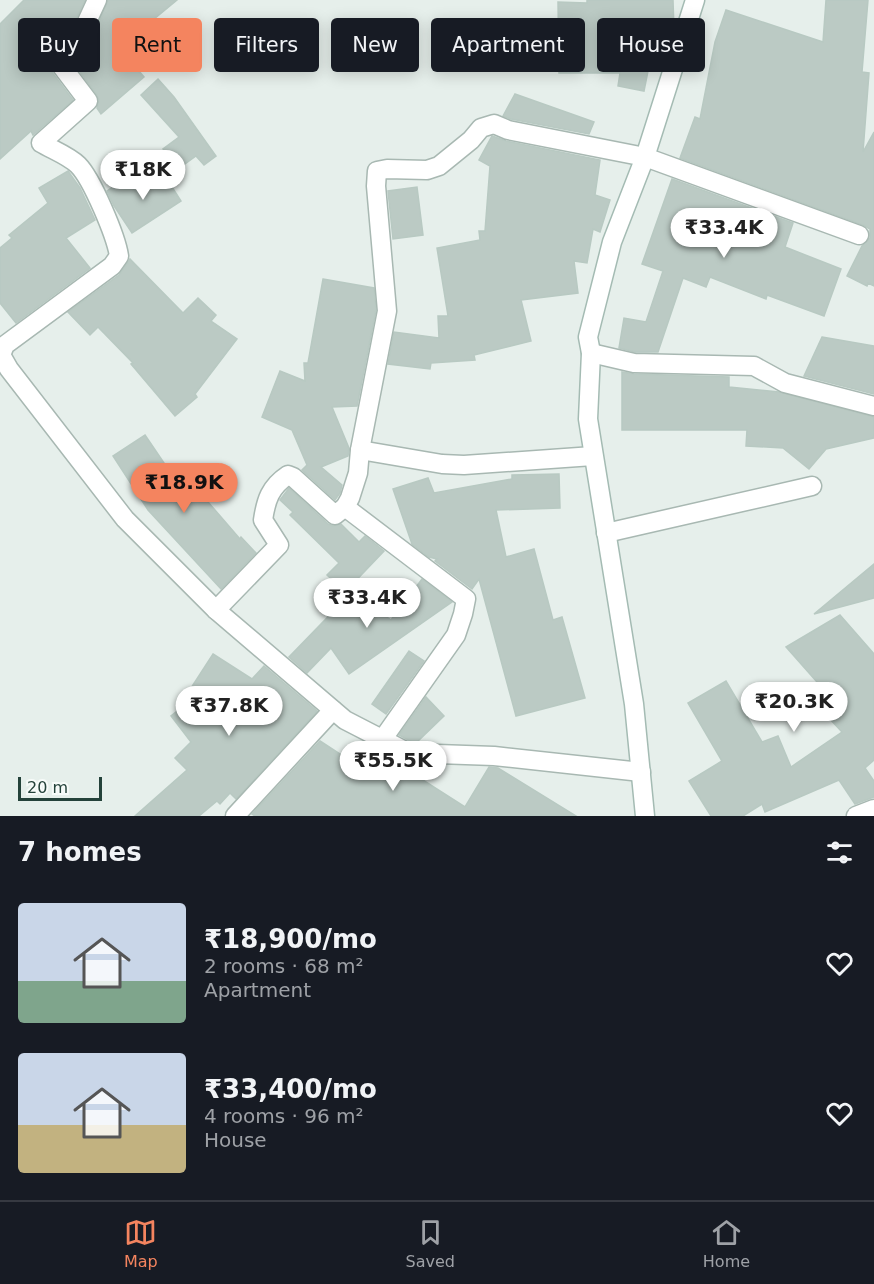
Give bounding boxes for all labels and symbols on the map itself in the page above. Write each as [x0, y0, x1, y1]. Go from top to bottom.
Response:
pin: ₹18K [107, 150, 179, 201]
pin: ₹33.4K [675, 208, 773, 259]
pin: ₹18.9K [135, 463, 233, 514]
pin: ₹33.4K [318, 578, 416, 629]
pin: ₹20.3K [745, 682, 843, 733]
pin: ₹37.8K [180, 686, 278, 737]
pin: ₹55.5K [344, 741, 442, 792]
scale bar [18, 774, 102, 802]

